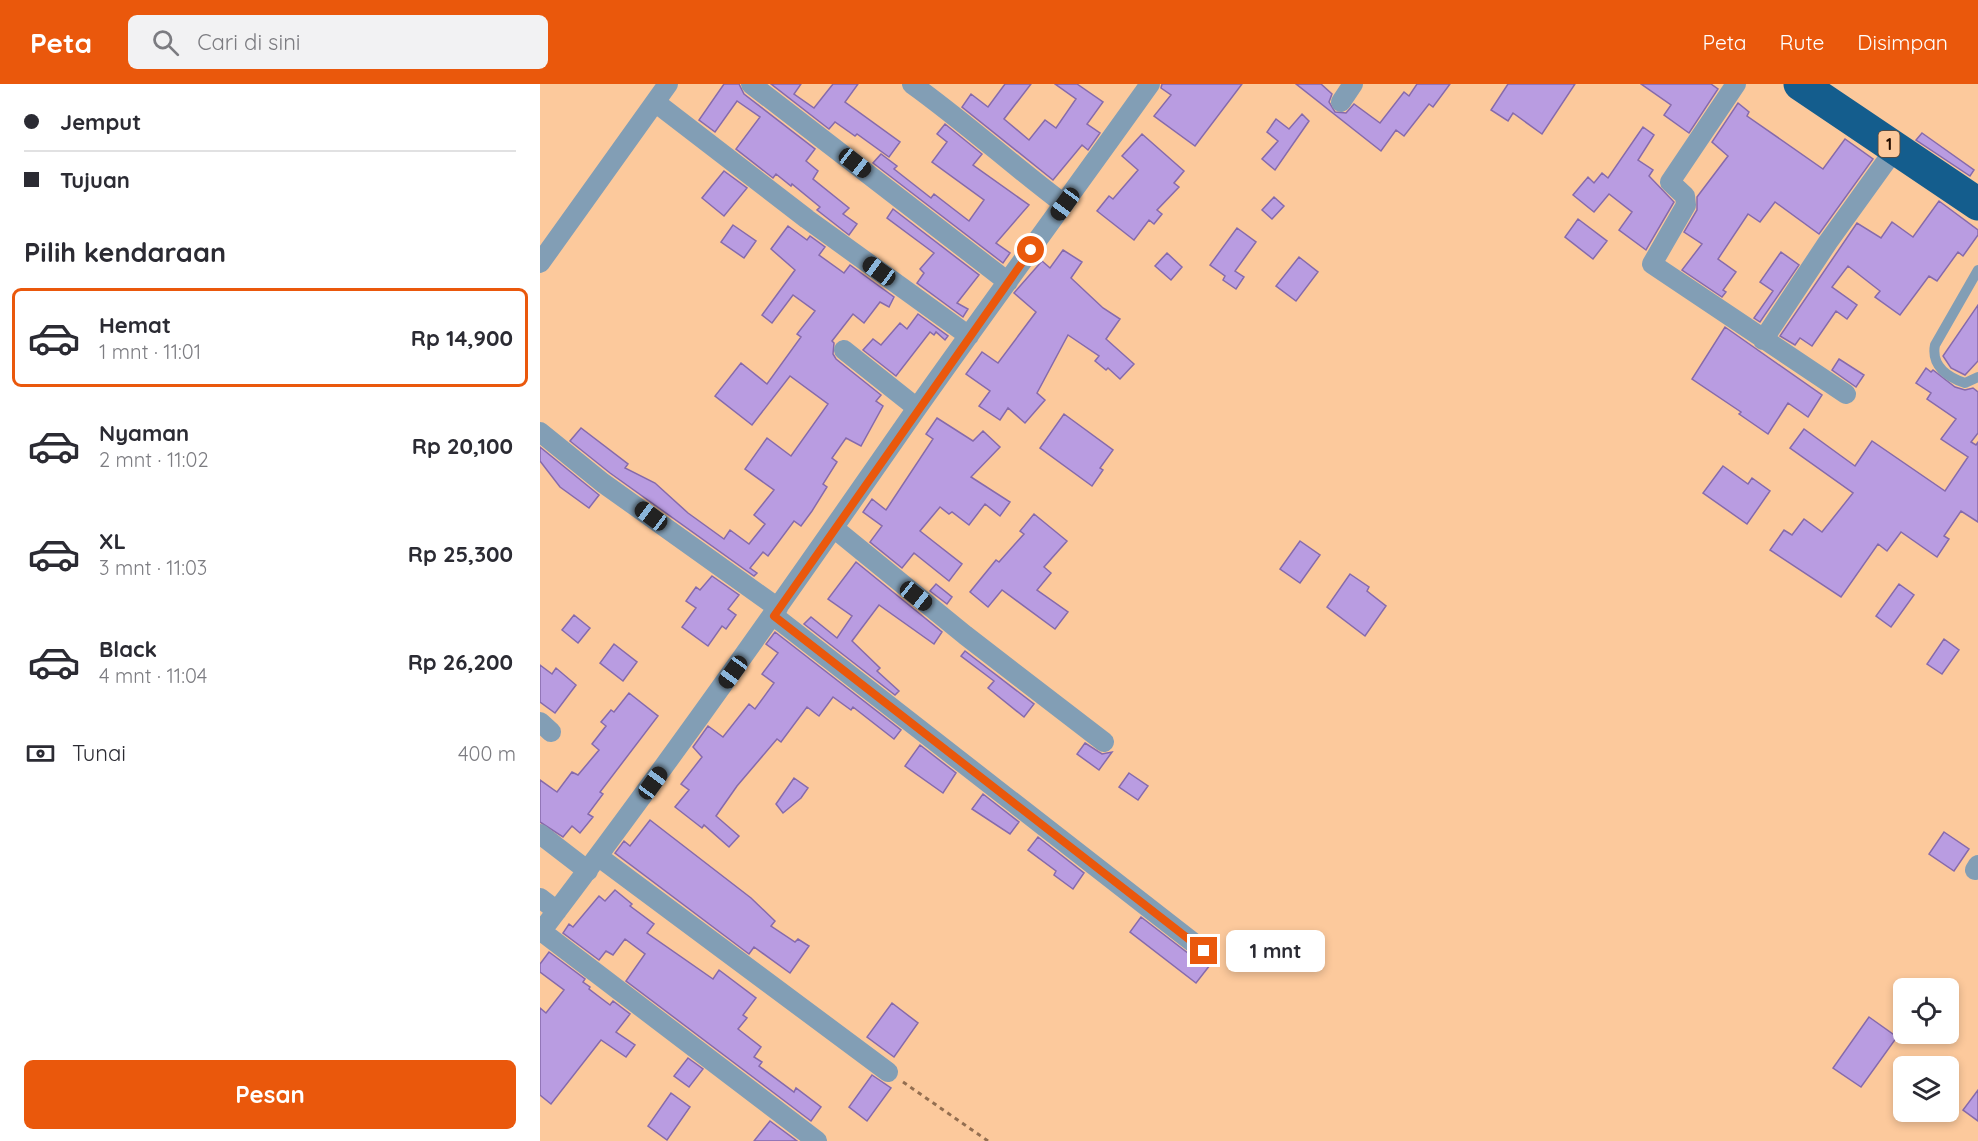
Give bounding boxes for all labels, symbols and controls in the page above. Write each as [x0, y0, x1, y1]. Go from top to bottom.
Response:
search box [128, 15, 548, 69]
text: Peta [30, 25, 92, 60]
icon: search [149, 26, 182, 59]
text: Cari di sini [197, 28, 301, 56]
text: Peta [1703, 29, 1747, 55]
text: Rute [1780, 29, 1824, 55]
text: Disimpan [1857, 29, 1948, 55]
text: Jemput [60, 108, 141, 136]
road number: 1 [1878, 131, 1900, 157]
car [835, 145, 875, 181]
text: Tujuan [60, 166, 130, 194]
car [1047, 184, 1083, 224]
text: Pilih kendaraan [24, 235, 226, 269]
route start [1017, 236, 1044, 263]
car [859, 253, 899, 289]
icon: car [27, 311, 81, 365]
text: Hemat [99, 311, 171, 339]
text: Rp 14,900 [411, 324, 513, 352]
text: 1 mnt · 11:01 [99, 339, 201, 364]
icon: car [27, 419, 81, 473]
text: Nyaman [99, 419, 189, 447]
text: Rp 20,100 [412, 432, 513, 460]
text: 2 mnt · 11:02 [99, 447, 208, 472]
car [631, 498, 671, 534]
icon: car [27, 527, 81, 581]
text: XL [99, 527, 126, 555]
text: Rp 25,300 [408, 540, 513, 568]
text: 3 mnt · 11:03 [99, 555, 207, 580]
car [896, 578, 936, 614]
icon: car [27, 635, 81, 689]
text: Black [99, 635, 157, 663]
text: Rp 26,200 [408, 648, 513, 676]
car [715, 652, 751, 692]
text: 4 mnt · 11:04 [99, 663, 207, 688]
icon: cash [24, 737, 57, 770]
text: Tunai [72, 739, 126, 767]
text: 400 m [458, 741, 516, 766]
car [635, 763, 671, 803]
callout: 1 mnt [1225, 930, 1324, 972]
route end [1190, 937, 1217, 964]
text: 1 mnt [1250, 938, 1301, 963]
map controls [1893, 978, 1959, 1122]
button: locate [1893, 978, 1959, 1044]
button: layers [1893, 1056, 1959, 1122]
button: Pesan [24, 1060, 516, 1129]

